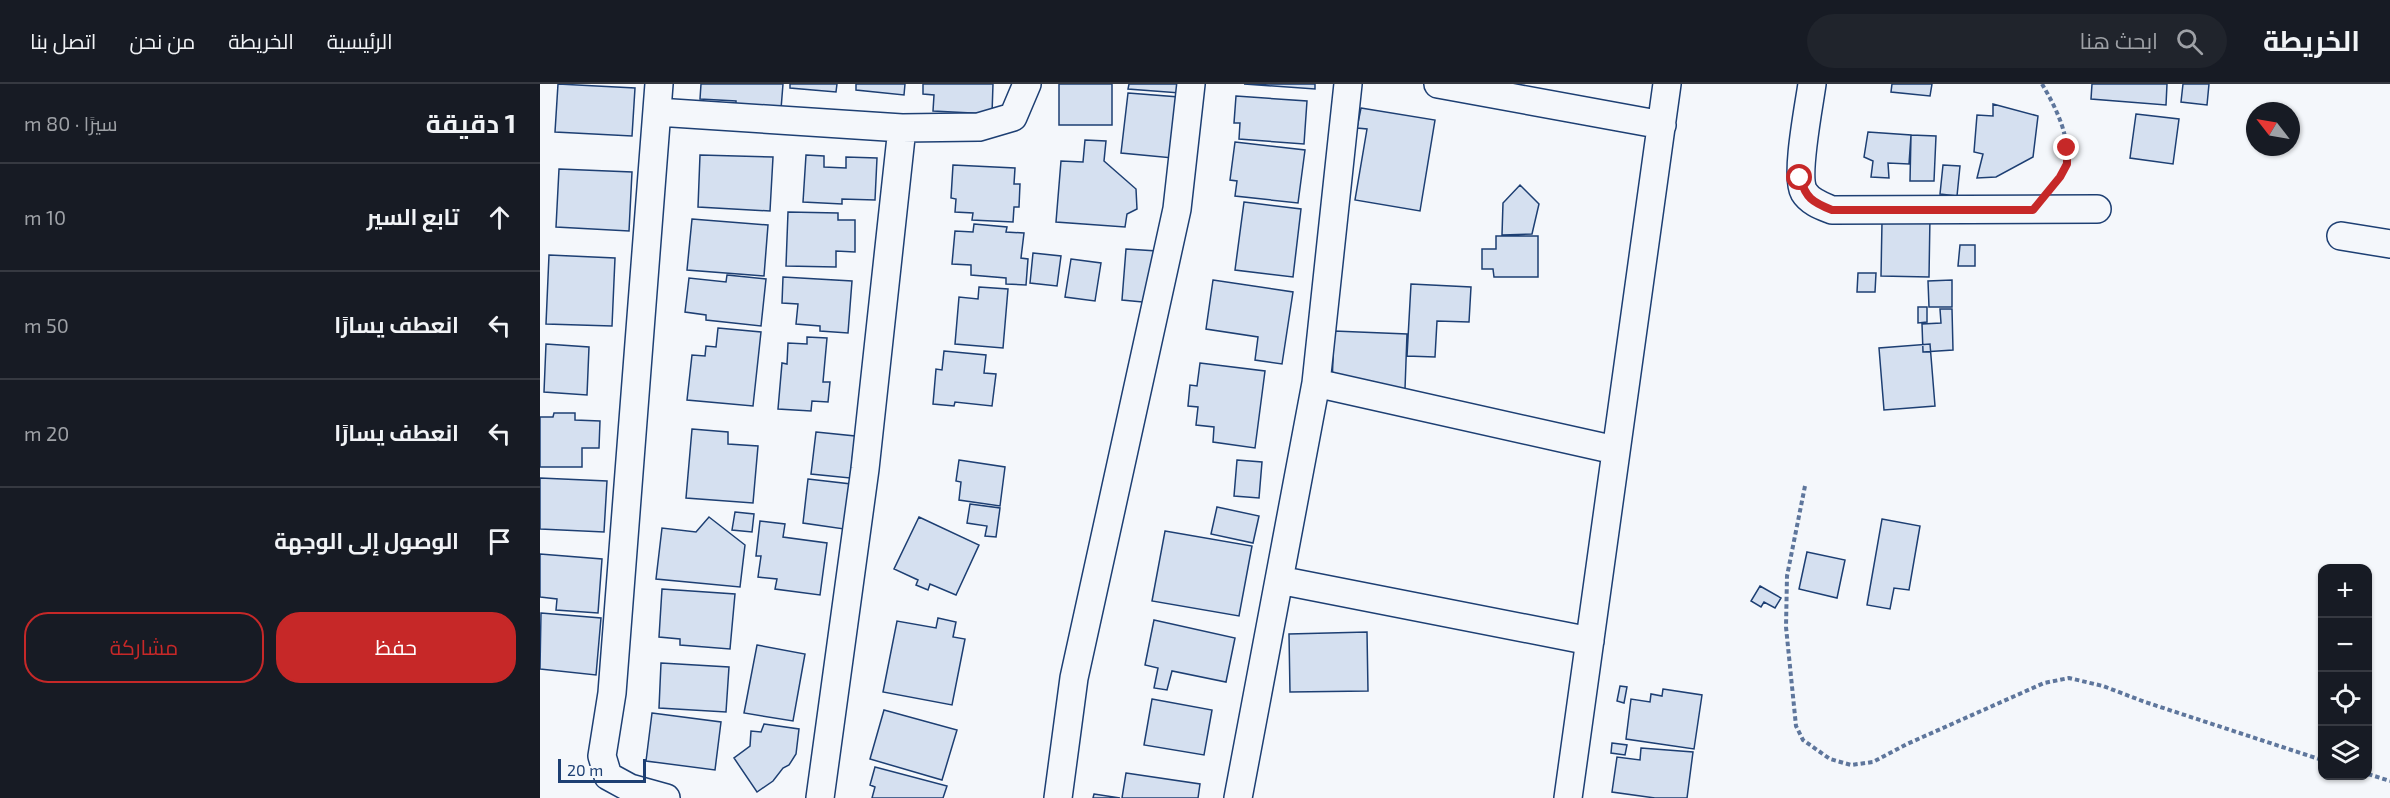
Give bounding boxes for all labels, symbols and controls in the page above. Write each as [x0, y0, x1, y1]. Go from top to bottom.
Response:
search box [1807, 14, 2227, 68]
text: الخريطة [2263, 23, 2360, 57]
icon: search [2173, 25, 2206, 58]
text: ابحث هنا [2080, 27, 2158, 53]
text: اتصل بنا [30, 28, 97, 53]
text: من نحن [130, 28, 195, 53]
text: الخريطة [228, 28, 294, 53]
text: الرئيسية [327, 28, 393, 53]
north arrow [2246, 102, 2300, 156]
text: 1 دقيقة [426, 107, 516, 138]
text: سيرًا · 80 m [24, 111, 118, 135]
route end [2053, 134, 2079, 160]
route start [1786, 164, 1812, 190]
icon: ahead [483, 201, 516, 234]
text: تابع السير [367, 203, 459, 229]
text: 10 m [24, 205, 66, 229]
icon: left [483, 309, 516, 342]
text: انعطف يسارًا [334, 311, 459, 337]
text: 50 m [24, 313, 69, 337]
icon: left [483, 417, 516, 450]
text: انعطف يسارًا [334, 419, 459, 445]
text: 20 m [24, 421, 69, 445]
icon: arrive [483, 525, 516, 558]
text: الوصول إلى الوجهة [274, 527, 459, 553]
map controls [2318, 564, 2372, 780]
button: + [2318, 564, 2372, 618]
button: مشاركة [24, 612, 264, 683]
button: حفظ [276, 612, 516, 683]
button: − [2318, 618, 2372, 672]
button: locate [2318, 672, 2372, 726]
button: layers [2318, 726, 2372, 780]
scale bar [558, 756, 646, 784]
text: 20 m [567, 760, 603, 779]

